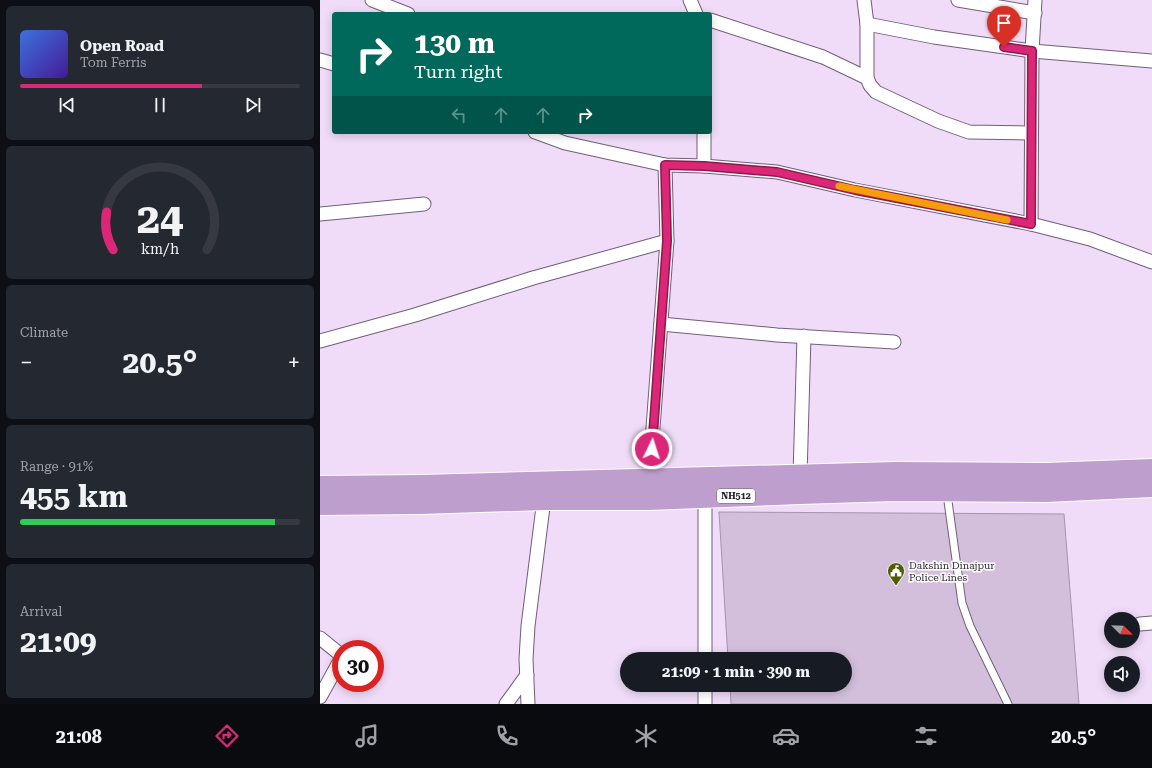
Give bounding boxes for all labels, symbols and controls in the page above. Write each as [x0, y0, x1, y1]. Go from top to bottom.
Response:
pin [987, 6, 1021, 47]
icon: arrive [993, 12, 1015, 34]
text: 130 m [414, 27, 495, 60]
icon: right [348, 28, 400, 80]
text: Open Road [80, 37, 164, 55]
text: Tom Ferris [80, 55, 146, 70]
text: Turn right [414, 61, 502, 82]
icon: previous [56, 94, 78, 116]
icon: pause [149, 94, 171, 116]
icon: next [242, 94, 264, 116]
icon: left [448, 104, 470, 126]
icon: ahead [490, 104, 512, 126]
icon: ahead [532, 104, 554, 126]
icon: right [574, 104, 596, 126]
text: 24 [137, 194, 183, 243]
text: km/h [141, 241, 179, 257]
text: Climate [20, 325, 68, 340]
text: 20.5° [123, 345, 197, 380]
text: − [20, 350, 32, 375]
text: + [288, 350, 300, 375]
position arrow [631, 428, 673, 470]
text: Range · 91% [20, 459, 93, 474]
text: 455 km [20, 479, 128, 514]
road number: NH512 [717, 489, 755, 503]
place label: Dakshin Dinajpur Police Lines [909, 560, 994, 583]
public building icon: Dakshin Dinajpur Police Lines [886, 561, 906, 586]
text: Arrival [20, 604, 62, 619]
north arrow [1104, 612, 1140, 648]
map controls [1104, 612, 1140, 692]
text: 21:09 [20, 624, 97, 659]
speed limit sign: 30 [332, 640, 384, 692]
button: sound [1104, 656, 1140, 692]
text: 21:09 · 1 min · 390 m [662, 663, 810, 681]
icon: directions [213, 722, 241, 750]
icon: music [353, 722, 381, 750]
icon: phone [493, 722, 521, 750]
icon: climate [632, 722, 660, 750]
icon: car [772, 722, 800, 750]
icon: filters [912, 722, 940, 750]
text: 21:08 [56, 726, 102, 747]
text: 20.5° [1051, 726, 1096, 747]

